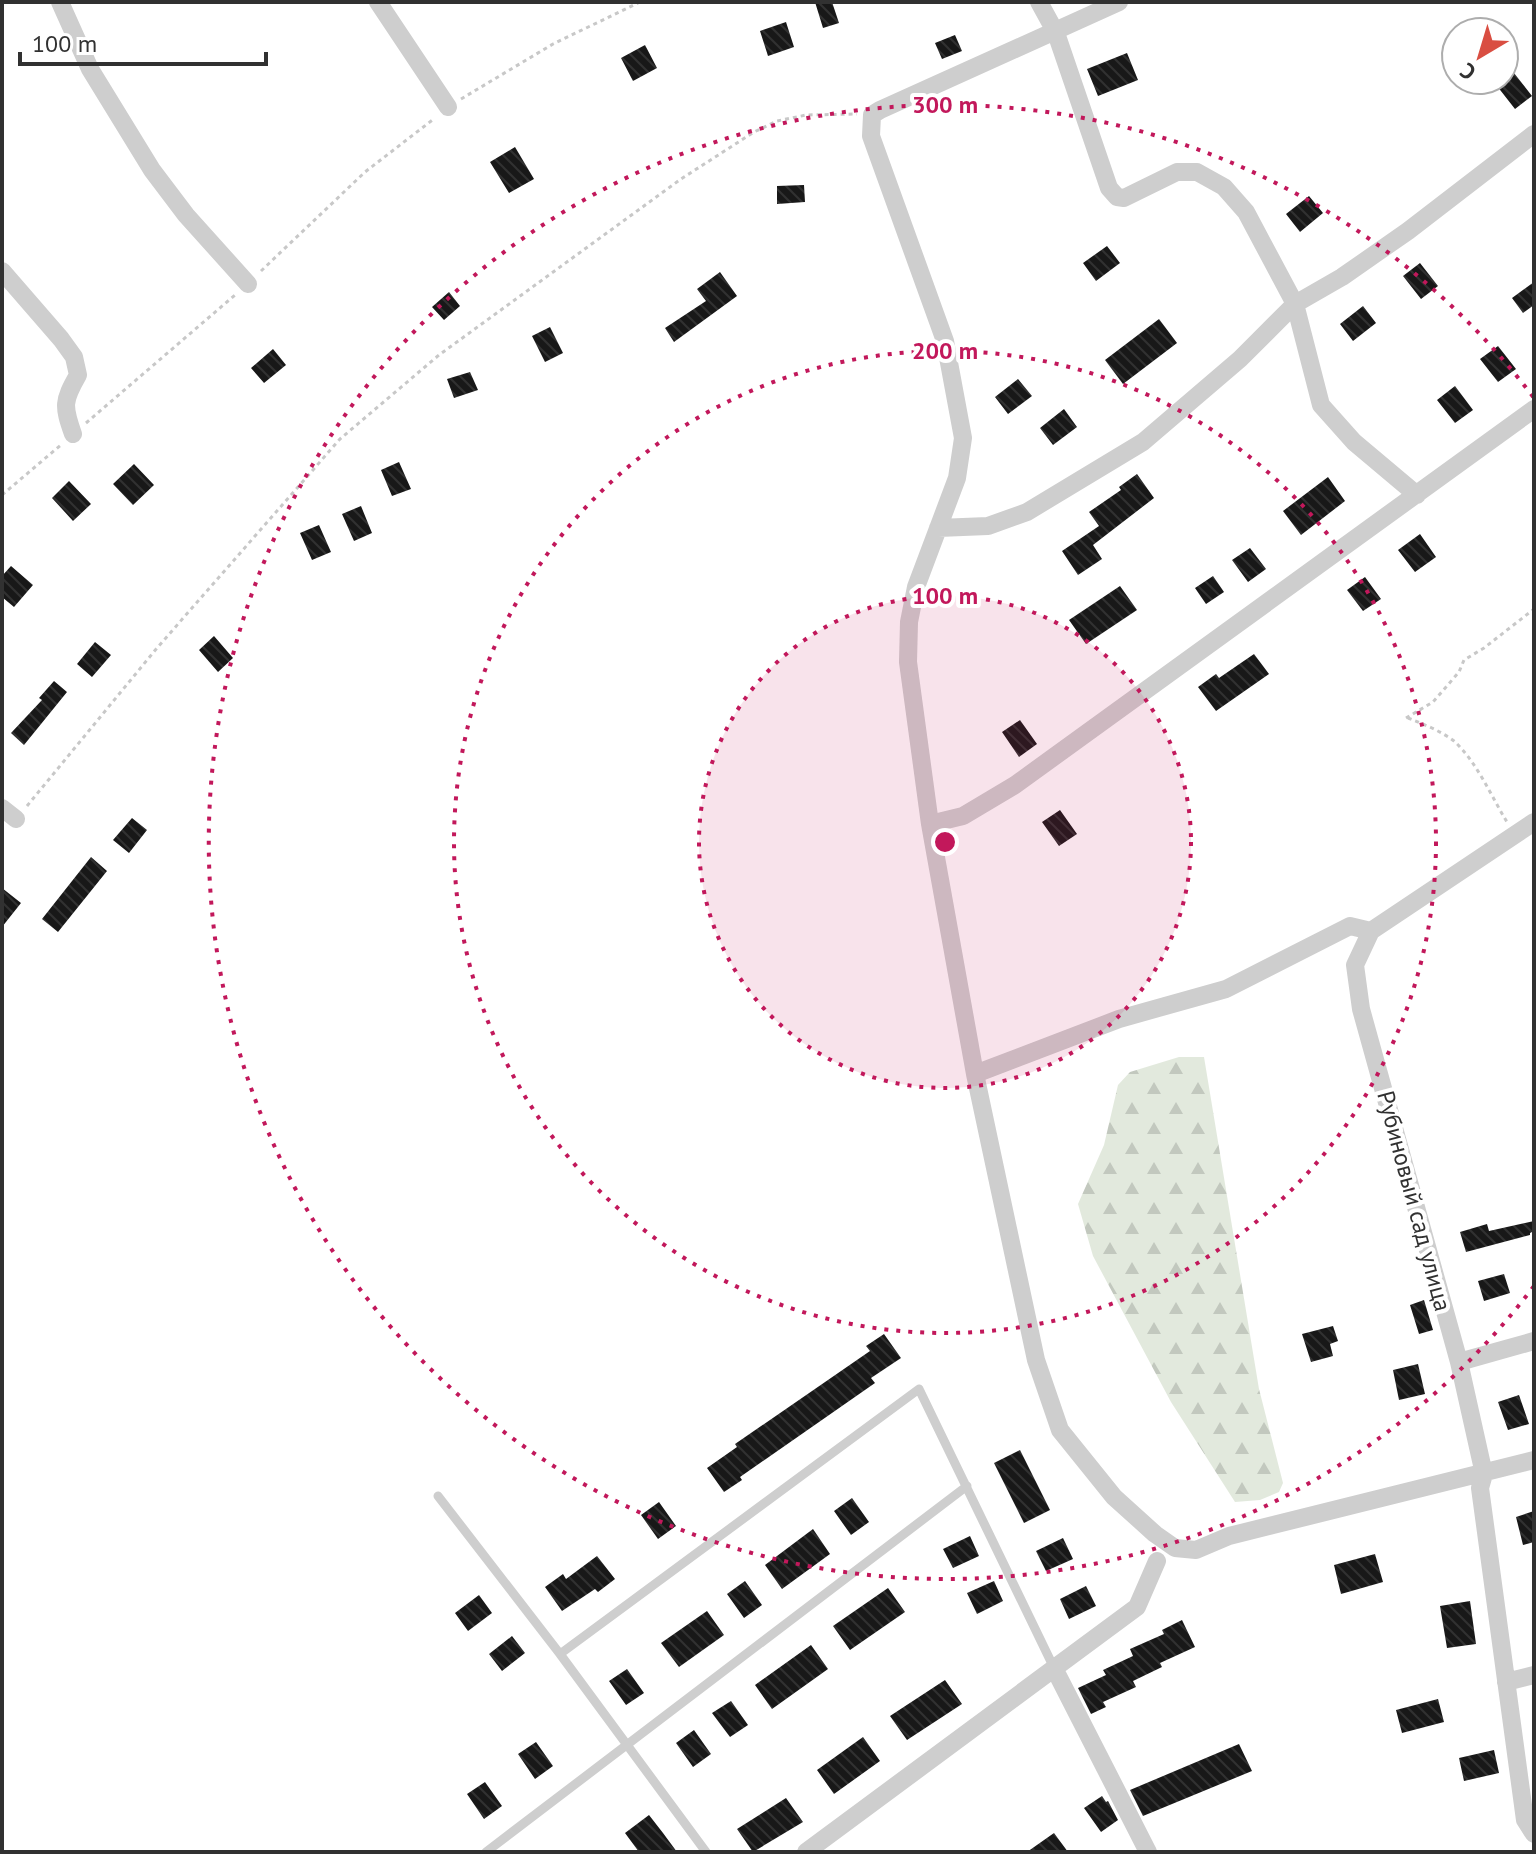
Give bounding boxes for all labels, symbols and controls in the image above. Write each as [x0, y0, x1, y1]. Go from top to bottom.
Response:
scale bar [20, 16, 266, 66]
north arrow [1440, 16, 1520, 96]
text: 100 m [32, 28, 97, 59]
text: С [1454, 57, 1481, 87]
text: 300 m [912, 89, 978, 120]
text: 200 m [912, 335, 978, 366]
text: 100 m [912, 580, 978, 611]
centre of rings [931, 828, 959, 856]
street label: Рубиновый сад улица [1370, 1087, 1459, 1314]

